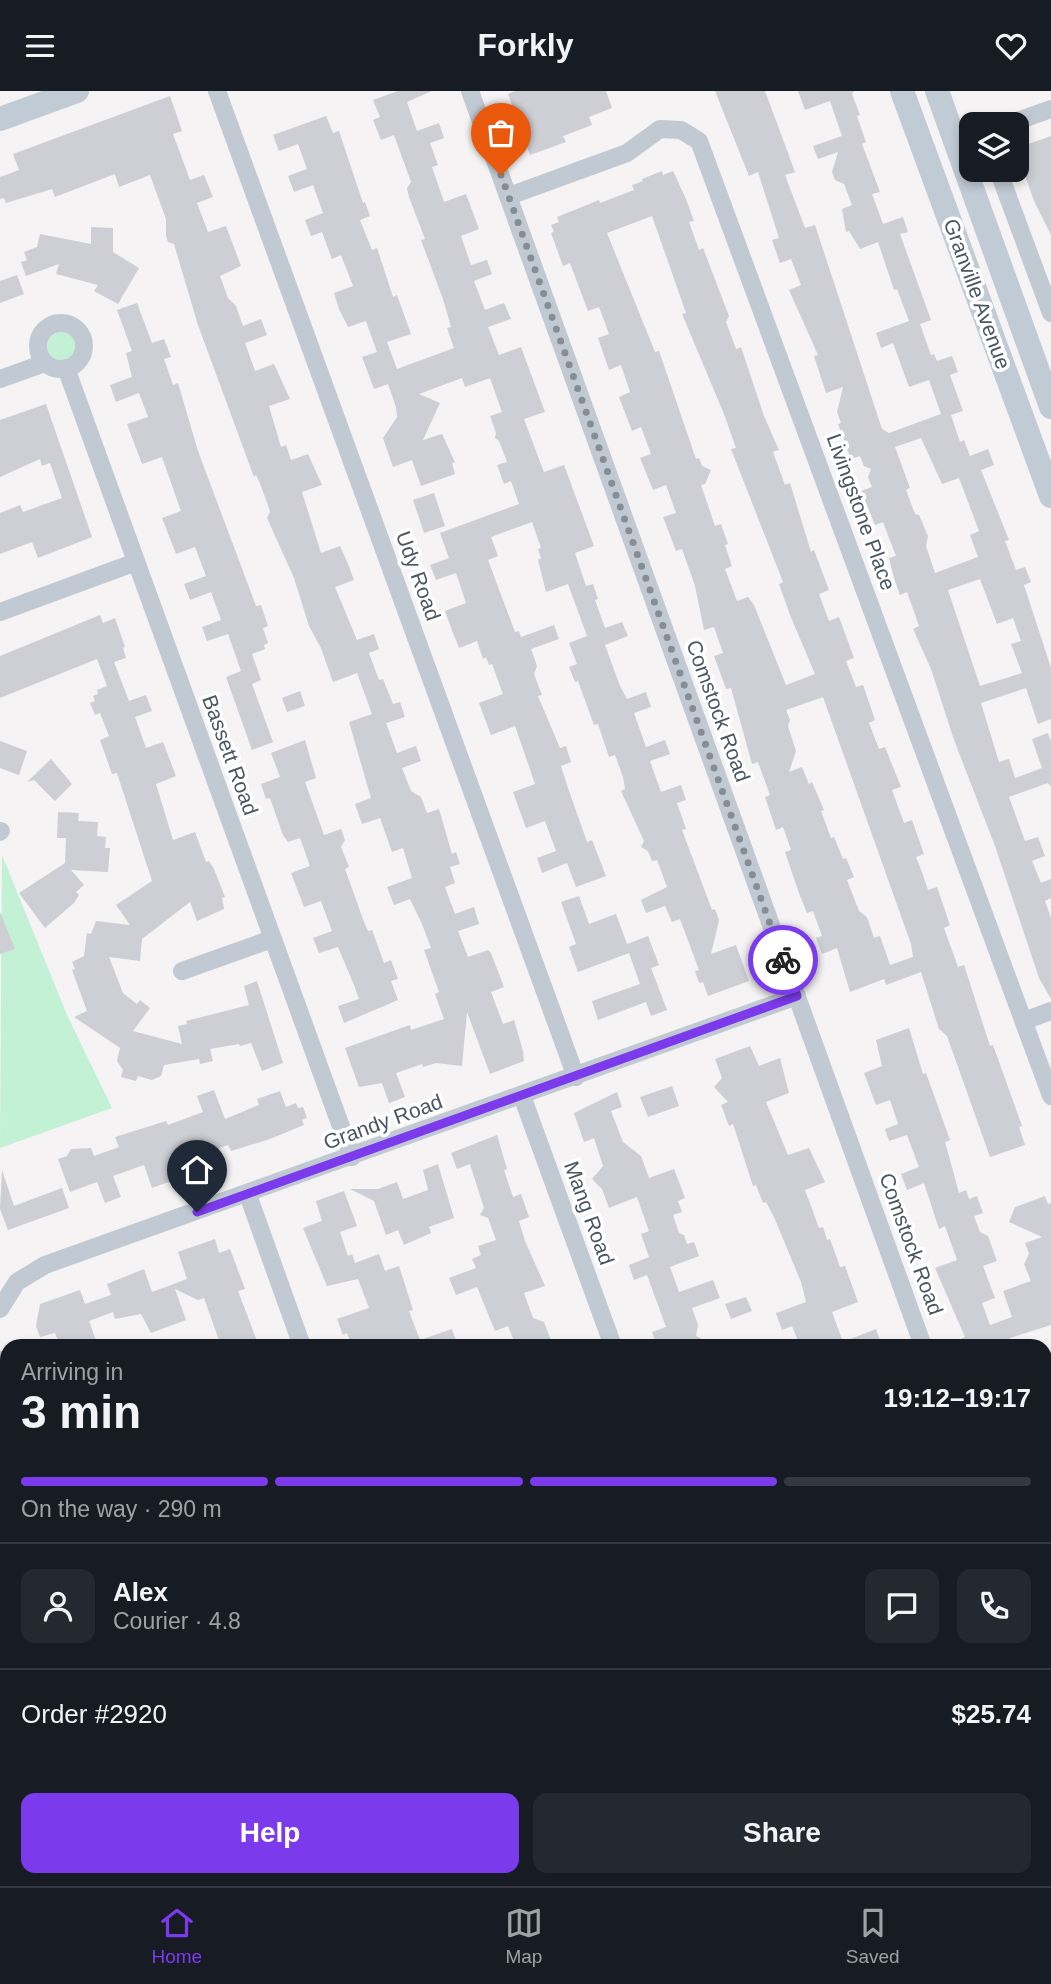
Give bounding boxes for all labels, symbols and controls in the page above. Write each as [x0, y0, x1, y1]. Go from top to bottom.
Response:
icon: menu [21, 27, 59, 65]
text: Forkly [477, 27, 574, 63]
icon: heart [992, 27, 1030, 65]
pin [471, 103, 531, 175]
map controls [959, 112, 1029, 182]
button: layers [959, 112, 1029, 182]
icon: bag [482, 114, 520, 152]
street label: Granville Avenue [940, 215, 1015, 372]
street label: Livingstone Place [823, 431, 900, 593]
street label: Udy Road [392, 528, 445, 624]
street label: Comstock Road [682, 637, 755, 785]
street label: Bassett Road [198, 692, 263, 818]
courier [748, 925, 818, 995]
icon: bike [764, 941, 802, 979]
street label: Grandy Road [320, 1089, 445, 1154]
pin [167, 1140, 227, 1212]
icon: home [178, 1151, 216, 1189]
street label: Mang Road [560, 1158, 619, 1268]
street label: Comstock Road [875, 1170, 948, 1318]
text: Arriving in [21, 1359, 123, 1385]
text: 19:12–19:17 [884, 1383, 1031, 1413]
text: 3 min [21, 1386, 141, 1438]
text: On the way · 290 m [21, 1496, 222, 1522]
button: person [21, 1569, 95, 1643]
button: chat [865, 1569, 939, 1643]
button: phone [957, 1569, 1031, 1643]
text: Alex [113, 1577, 168, 1607]
text: Courier · 4.8 [113, 1608, 241, 1634]
text: Order #2920 [21, 1699, 167, 1729]
text: $25.74 [951, 1699, 1031, 1729]
button: Help [21, 1793, 519, 1873]
button: Share [533, 1793, 1031, 1873]
tab: Home [151, 1904, 202, 1968]
tab: Map [505, 1904, 543, 1968]
tab: Saved [846, 1904, 900, 1968]

